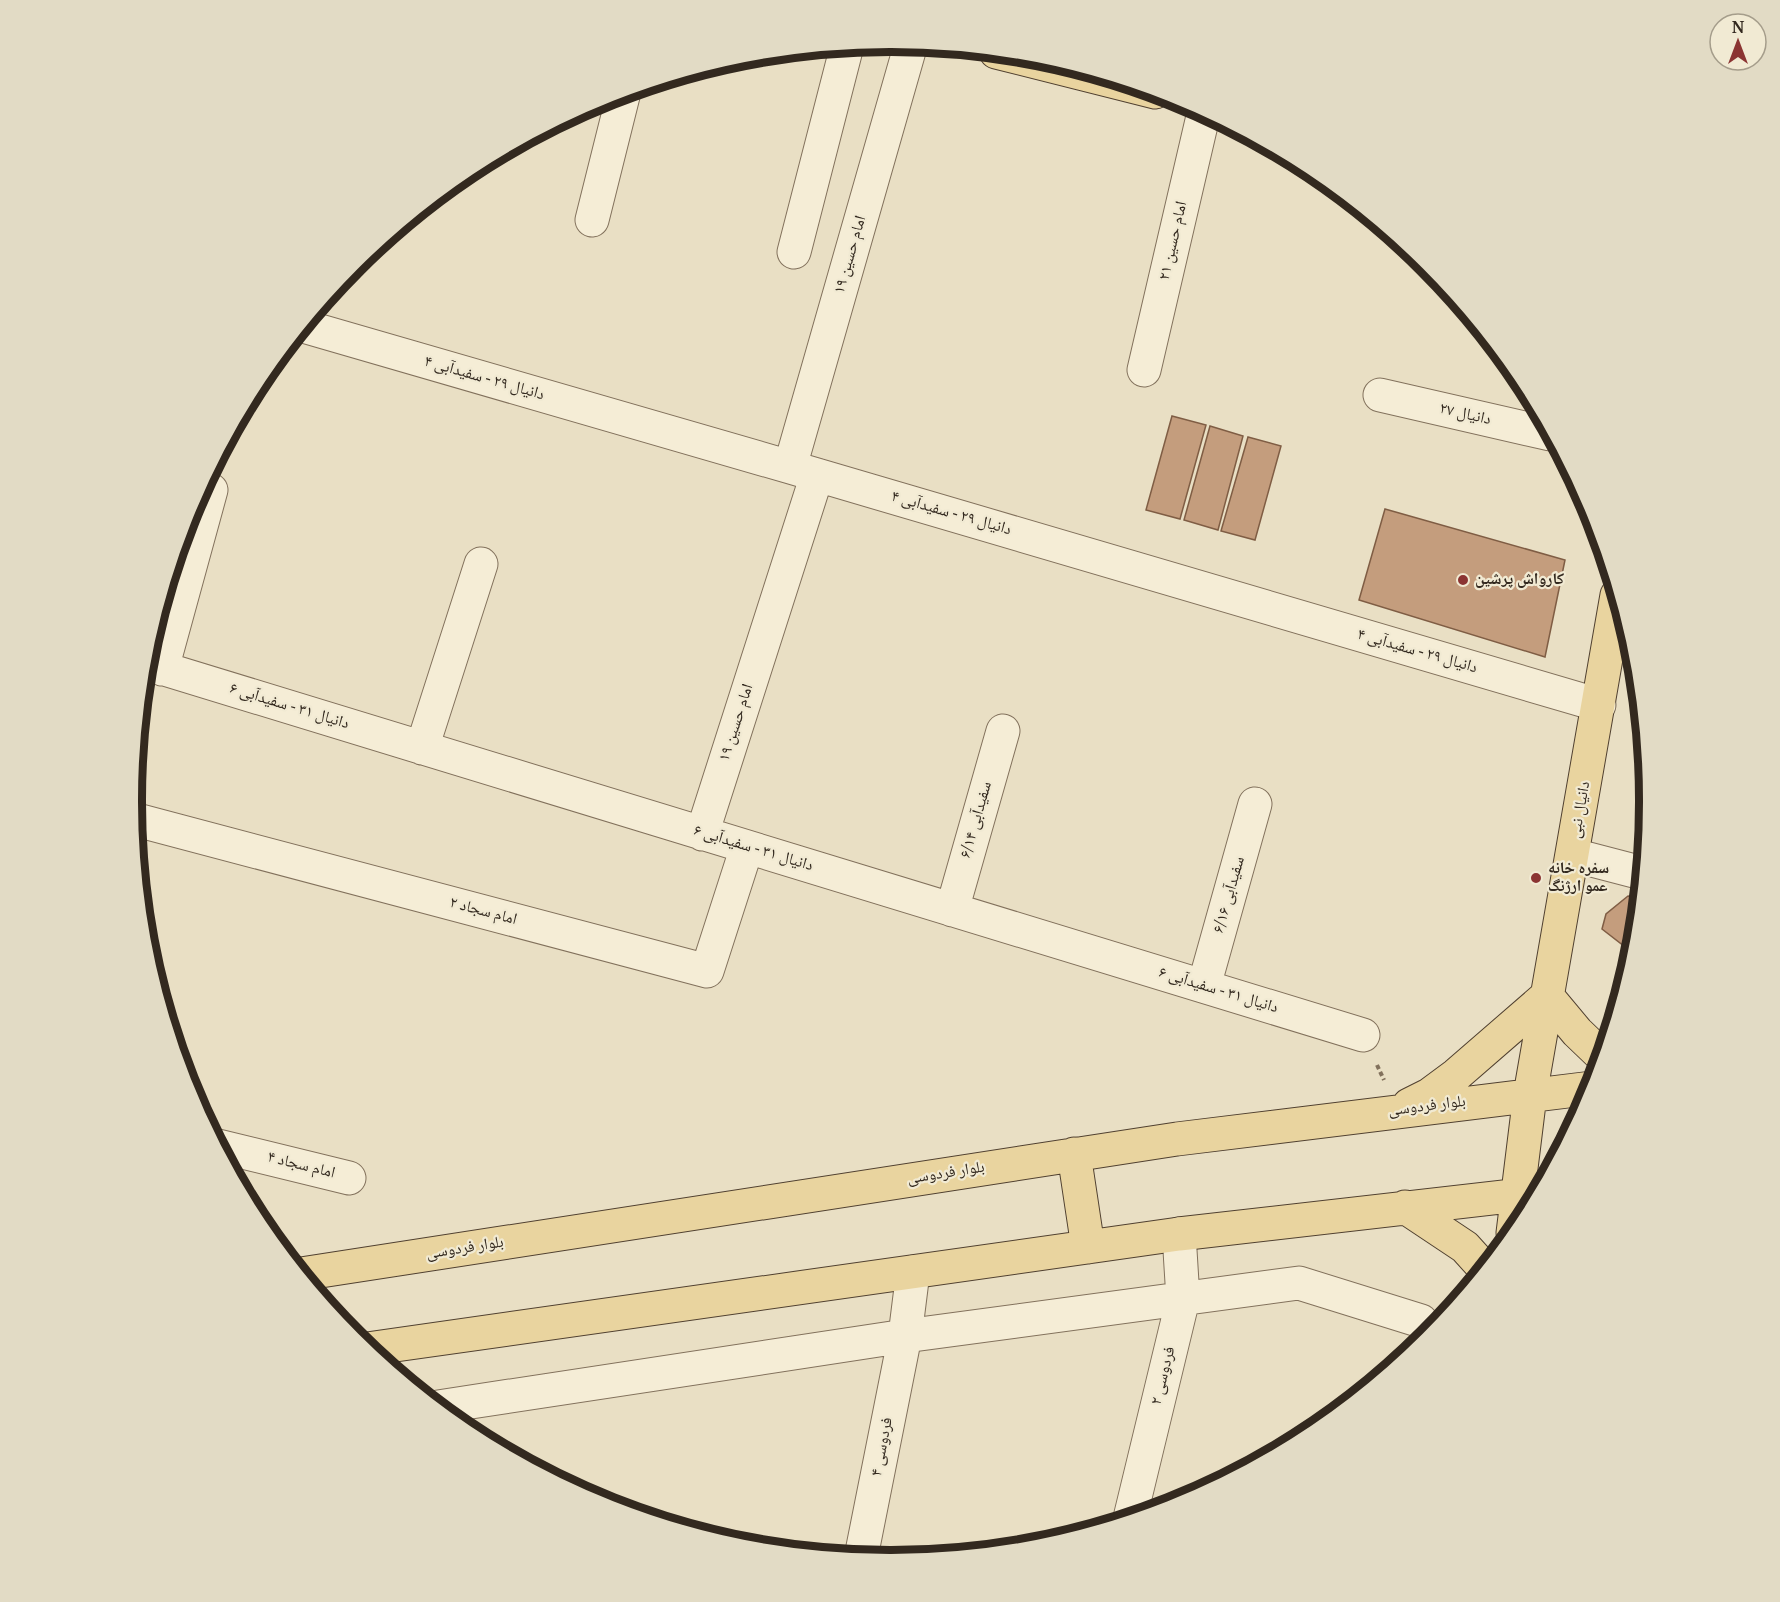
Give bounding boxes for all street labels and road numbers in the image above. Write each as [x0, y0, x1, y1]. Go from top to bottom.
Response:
street label: امام حسین ۲۱ [1152, 199, 1196, 283]
street label: امام حسین ۱۹ [827, 213, 875, 297]
street label: دانیال ۲۹ - سفیدآبی ۴ [421, 349, 547, 409]
street label: دانیال ۲۷ [1437, 396, 1493, 434]
street label: دانیال ۲۹ - سفیدآبی ۴ [888, 484, 1014, 544]
street label: دانیال ۲۹ - سفیدآبی ۴ [1354, 622, 1480, 682]
street label: دانیال ۳۱ - سفیدآبی ۶ [226, 676, 352, 738]
street label: امام حسین ۱۹ [712, 681, 762, 765]
street label: سفیدآبی ۶/۱۴ [953, 778, 1001, 862]
street label: دانیال نبی [1563, 779, 1599, 841]
street label: دانیال ۳۱ - سفیدآبی ۶ [690, 818, 816, 880]
street label: سفیدآبی ۶/۱۶ [1206, 853, 1254, 937]
street label: امام سجاد ۲ [446, 890, 520, 934]
street label: دانیال ۳۱ - سفیدآبی ۶ [1155, 960, 1281, 1022]
street label: بلوار فردوسی [1387, 1089, 1467, 1125]
street label: امام سجاد ۴ [264, 1145, 338, 1187]
street label: بلوار فردوسی [905, 1155, 987, 1193]
street label: بلوار فردوسی [424, 1230, 506, 1268]
street label: فردوسی ۲ [1144, 1344, 1184, 1408]
street label: فردوسی ۴ [864, 1415, 902, 1479]

